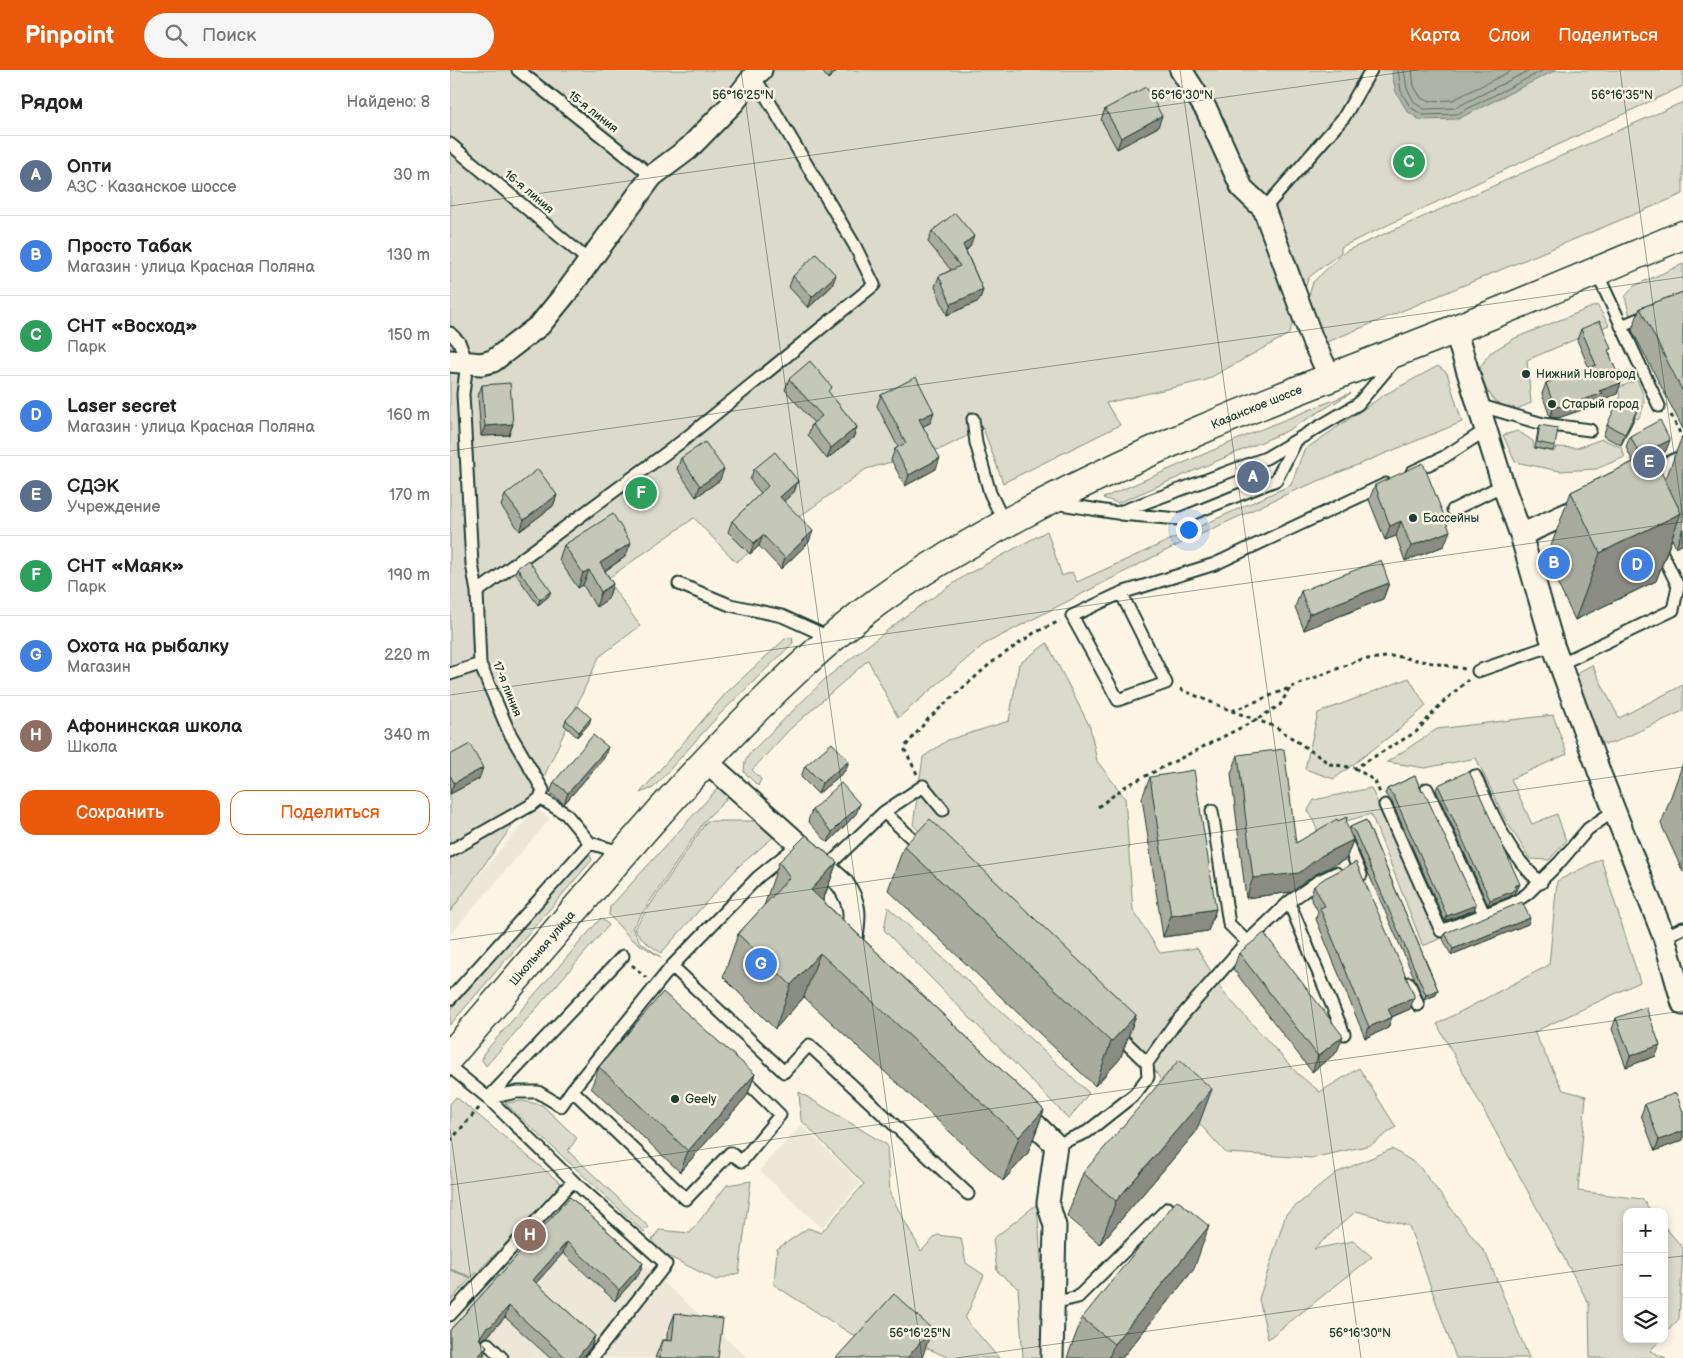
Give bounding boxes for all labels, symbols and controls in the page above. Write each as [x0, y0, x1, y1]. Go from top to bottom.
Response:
search box [144, 13, 494, 58]
text: Pinpoint [25, 21, 114, 50]
icon: search [162, 21, 190, 49]
text: Поиск [202, 24, 256, 47]
text: Карта [1410, 25, 1460, 46]
text: Слои [1488, 25, 1530, 46]
text: Поделиться [1558, 25, 1658, 46]
street label: 15-я линия [565, 88, 621, 136]
text: 56°16'25"N [712, 88, 774, 103]
text: 56°16'30"N [1151, 88, 1213, 103]
text: 56°16'35"N [1591, 88, 1653, 103]
text: Рядом [20, 90, 83, 115]
text: Найдено: 8 [347, 93, 430, 112]
pin: C [1393, 143, 1425, 181]
text: Опти [67, 155, 112, 178]
text: A [31, 166, 41, 185]
text: 30 m [393, 166, 430, 185]
street label: 16-я линия [501, 167, 557, 217]
text: АЗС · Казанское шоссе [67, 178, 236, 197]
text: Просто Табак [67, 235, 192, 258]
text: B [30, 246, 42, 265]
text: 130 m [387, 246, 430, 265]
text: Магазин · улица Красная Поляна [67, 258, 315, 277]
text: СНТ «Восход» [67, 315, 198, 338]
text: C [30, 326, 42, 345]
text: 150 m [388, 326, 430, 345]
text: Парк [67, 338, 106, 357]
place label: Нижний Новгород [1536, 367, 1636, 382]
marker: Нижний Новгород [1520, 368, 1532, 380]
street label: Казанское шоссе [1209, 382, 1304, 432]
text: Laser secret [67, 395, 177, 418]
place label: Старый город [1562, 397, 1639, 412]
marker: Старый город [1546, 398, 1558, 410]
text: D [30, 406, 42, 425]
text: 160 m [387, 406, 430, 425]
text: Магазин · улица Красная Поляна [67, 418, 315, 437]
pin: E [1633, 443, 1665, 481]
pin: A [1237, 458, 1269, 496]
pin: F [625, 474, 657, 512]
text: СДЭК [67, 475, 119, 498]
text: E [31, 486, 41, 505]
text: 170 m [389, 486, 430, 505]
text: Учреждение [67, 498, 160, 517]
place label: Бассейны [1423, 511, 1479, 526]
marker: Бассейны [1407, 512, 1419, 524]
your location [1176, 517, 1202, 543]
pin: B [1538, 544, 1570, 582]
pin: D [1621, 546, 1653, 584]
text: СНТ «Маяк» [67, 555, 184, 578]
text: F [31, 566, 41, 585]
text: 190 m [388, 566, 430, 585]
text: Парк [67, 578, 106, 597]
text: Охота на рыбалку [67, 635, 229, 658]
text: G [30, 646, 42, 665]
text: 220 m [384, 646, 430, 665]
text: Магазин [67, 658, 131, 677]
street label: 17-я линия [489, 659, 525, 719]
text: Афонинская школа [67, 715, 242, 738]
text: H [30, 726, 42, 745]
text: 340 m [383, 726, 430, 745]
text: Школа [67, 738, 117, 757]
button: Сохранить [20, 790, 220, 835]
button: Поделиться [230, 790, 430, 835]
street label: Школьная улица [506, 907, 578, 989]
pin: G [745, 945, 777, 983]
place label: Geely [685, 1092, 717, 1107]
marker: Geely [669, 1093, 681, 1105]
map controls [1623, 1208, 1668, 1343]
button: + [1623, 1208, 1668, 1253]
pin: H [514, 1216, 546, 1254]
button: − [1623, 1253, 1668, 1298]
button: layers [1623, 1298, 1668, 1343]
text: 56°16'25"N [889, 1326, 951, 1341]
text: 56°16'30"N [1329, 1326, 1391, 1341]

